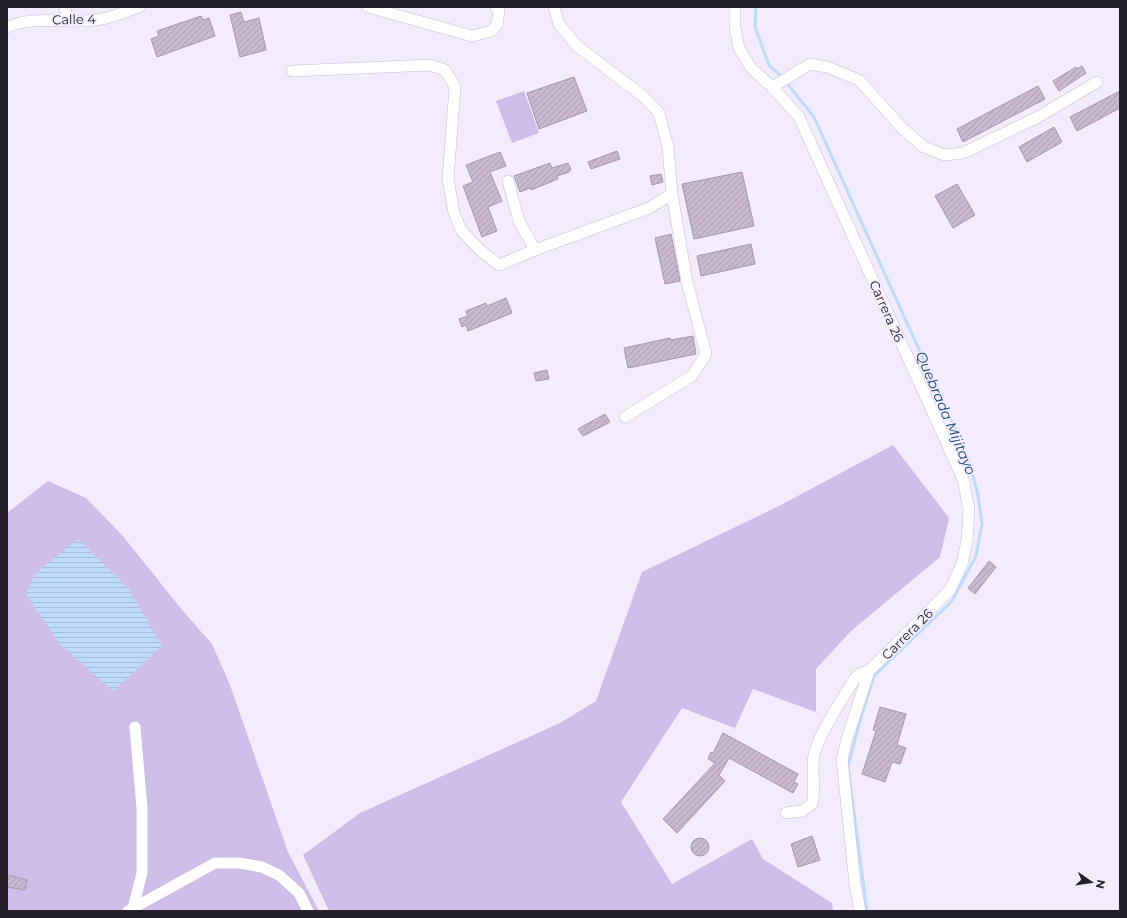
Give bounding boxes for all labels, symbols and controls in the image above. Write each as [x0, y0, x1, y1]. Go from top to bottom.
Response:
street label: Calle 4 [52, 11, 96, 27]
street label: Carrera 26 [866, 278, 908, 344]
water label: Quebrada Mijitayo [912, 349, 980, 478]
street label: Carrera 26 [878, 605, 936, 663]
north arrow [1071, 862, 1111, 902]
text: N [1093, 878, 1109, 890]

